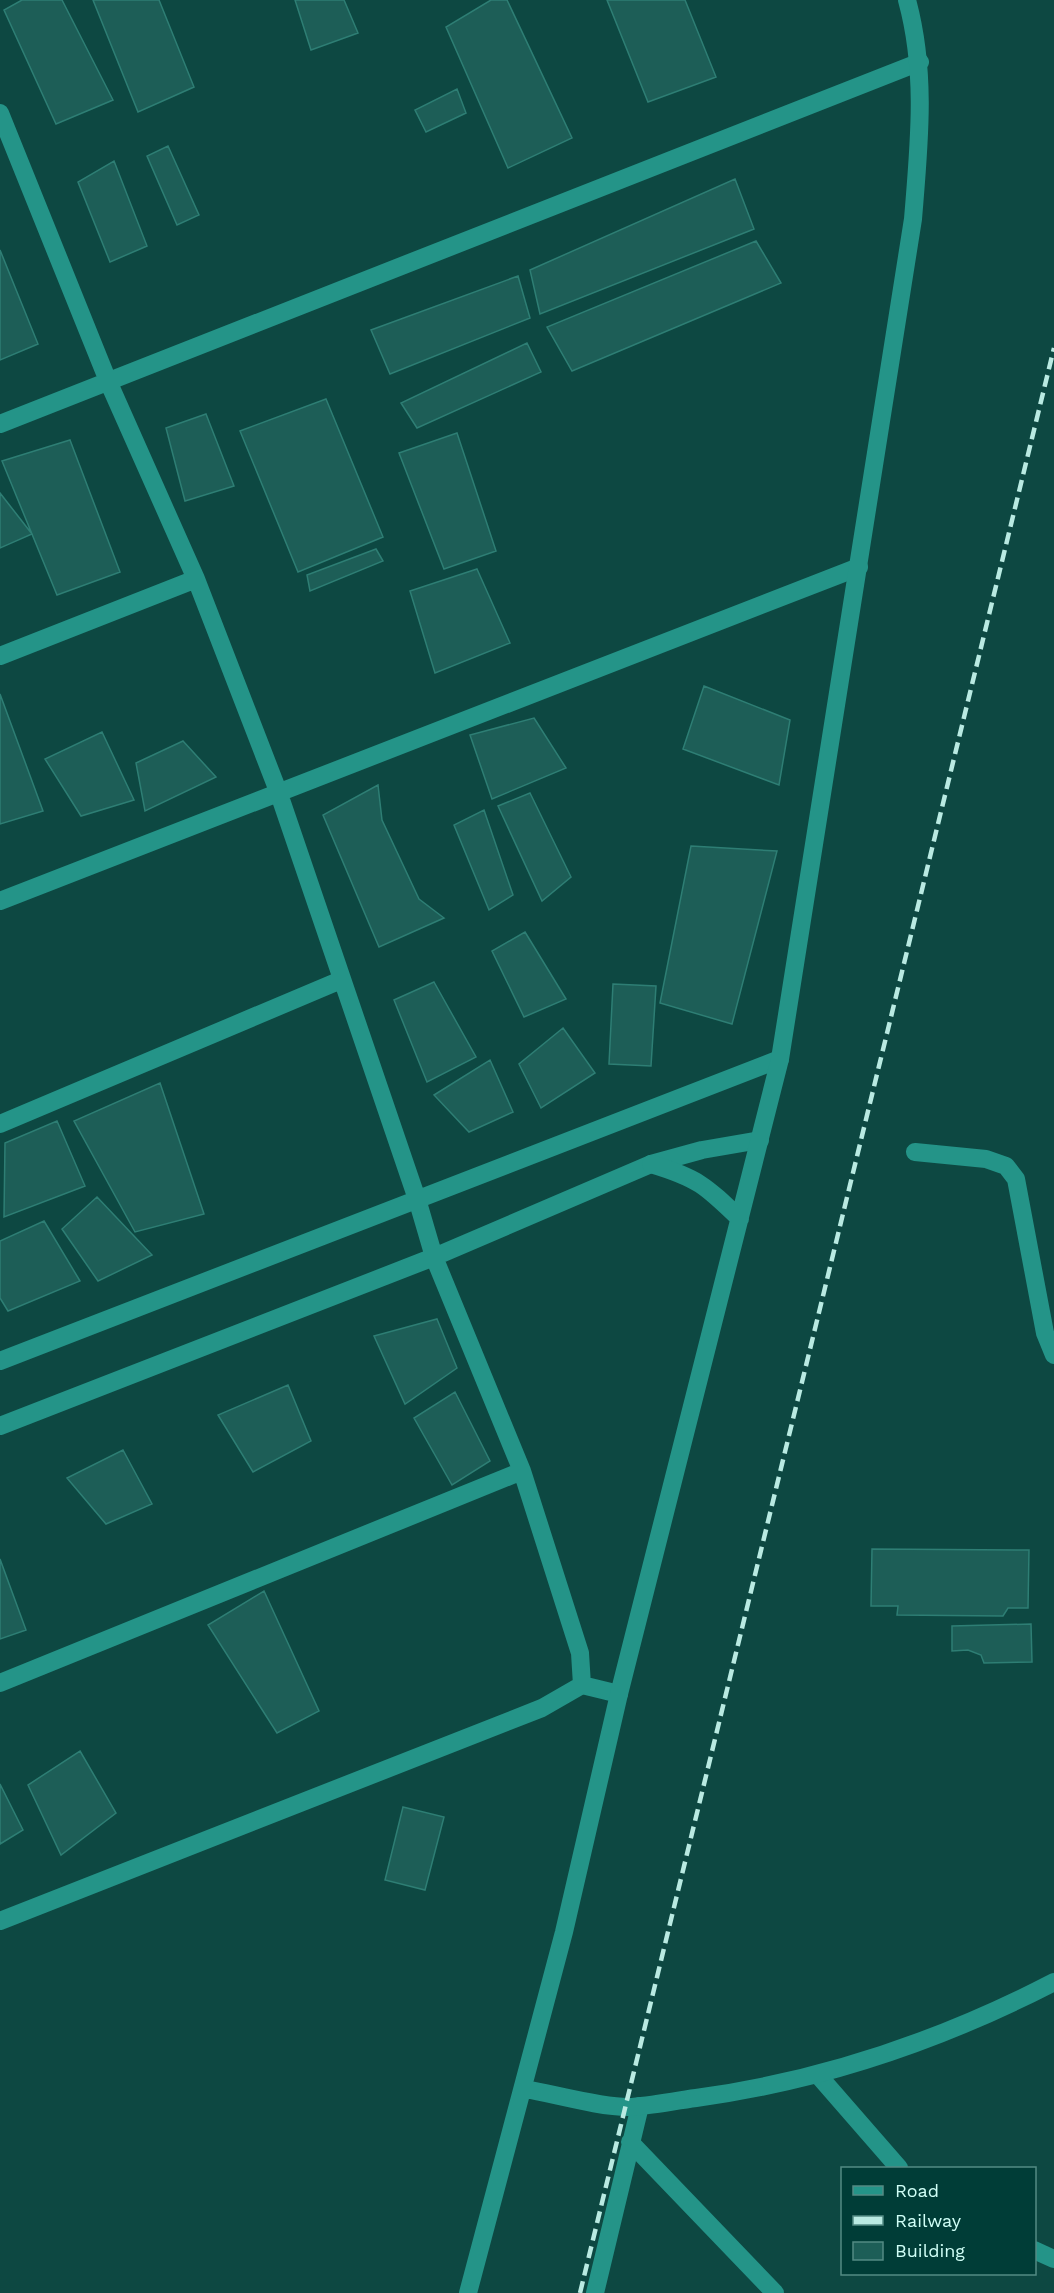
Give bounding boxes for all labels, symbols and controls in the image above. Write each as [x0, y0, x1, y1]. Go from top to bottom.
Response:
legend [841, 2167, 1036, 2275]
text: Road [895, 2180, 939, 2201]
text: Railway [895, 2210, 962, 2231]
text: Building [895, 2240, 965, 2261]

